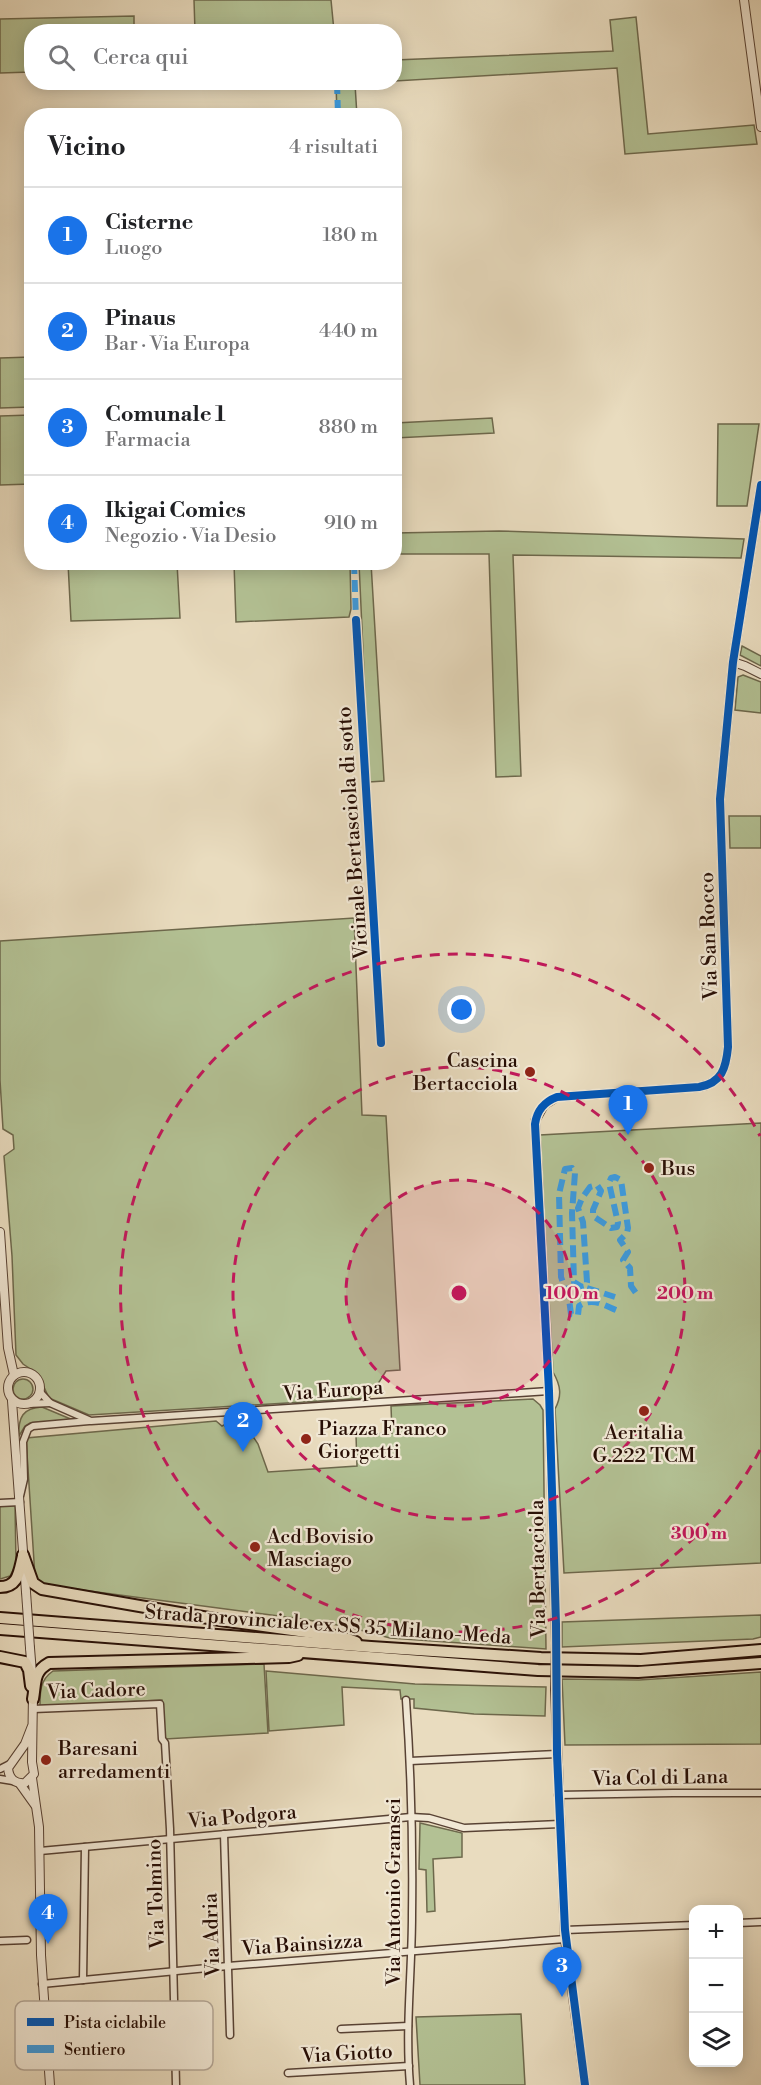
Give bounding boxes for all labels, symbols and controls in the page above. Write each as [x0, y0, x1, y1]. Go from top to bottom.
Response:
search box [24, 24, 402, 90]
icon: search [45, 41, 78, 74]
text: Cerca qui [93, 44, 189, 71]
text: Vicino [48, 131, 126, 163]
text: 4 risultati [289, 135, 378, 160]
text: Cisterne [105, 209, 193, 236]
text: 1 [63, 223, 72, 248]
text: 180 m [323, 223, 378, 248]
text: Luogo [105, 236, 162, 261]
text: Pinaus [105, 305, 176, 332]
text: 2 [61, 319, 74, 344]
text: 440 m [319, 319, 378, 344]
text: Bar · Via Europa [105, 332, 250, 357]
text: Comunale 1 [105, 401, 226, 428]
text: 3 [61, 415, 74, 440]
text: 880 m [319, 415, 378, 440]
text: Farmacia [105, 428, 191, 453]
text: Ikigai Comics [105, 497, 246, 524]
text: 4 [61, 511, 74, 536]
text: 910 m [324, 511, 378, 536]
text: Negozio · Via Desio [105, 524, 277, 549]
street label: Vicinale Bertasciola di sotto [332, 706, 375, 961]
street label: Via San Rocco [695, 872, 724, 1001]
your location [447, 995, 476, 1024]
place label: Cascina Bertacciola [412, 1049, 519, 1097]
marker: Cascina Bertacciola [523, 1065, 537, 1079]
pin: 1 [608, 1086, 648, 1135]
place label: Bus [660, 1157, 695, 1182]
marker: Bus [642, 1161, 656, 1175]
text: 100 m [545, 1282, 599, 1305]
text: 200 m [657, 1282, 714, 1305]
centre of rings [449, 1283, 469, 1303]
street label: Via Europa [281, 1375, 385, 1408]
pin: 2 [224, 1402, 262, 1452]
marker: Aeritalia G.222 TCM [637, 1404, 651, 1418]
place label: Piazza Franco Giorgetti [318, 1417, 447, 1465]
place label: Aeritalia G.222 TCM [592, 1421, 696, 1469]
marker: Piazza Franco Giorgetti [299, 1432, 313, 1446]
street label: Via Bertacciola [525, 1498, 552, 1640]
text: 300 m [671, 1522, 728, 1545]
place label: Acd Bovisio Masciago [266, 1525, 374, 1573]
marker: Acd Bovisio Masciago [248, 1540, 262, 1554]
street label: Strada provinciale ex SS 35 Milano-Meda [144, 1600, 513, 1651]
street label: Via Cadore [45, 1677, 146, 1706]
place label: Baresani arredamenti [57, 1737, 171, 1785]
marker: Baresani arredamenti [39, 1753, 53, 1767]
street label: Via Col di Lana [591, 1765, 729, 1792]
street label: Via Antonio Gramsci [382, 1798, 407, 1987]
street label: Via Podgora [186, 1800, 298, 1835]
street label: Via Tolmino [142, 1838, 171, 1951]
street label: Via Adria [199, 1891, 227, 1979]
pin: 4 [28, 1894, 68, 1944]
map controls [689, 1905, 743, 2067]
button: + [689, 1905, 743, 1959]
street label: Via Bainsizza [240, 1929, 364, 1962]
pin: 3 [542, 1948, 582, 1997]
button: − [689, 1959, 743, 2013]
legend [15, 2001, 213, 2070]
text: Pista ciclabile [64, 2013, 166, 2033]
button: layers [689, 2013, 743, 2067]
text: Sentiero [64, 2040, 126, 2060]
street label: Via Giotto [300, 2040, 393, 2069]

